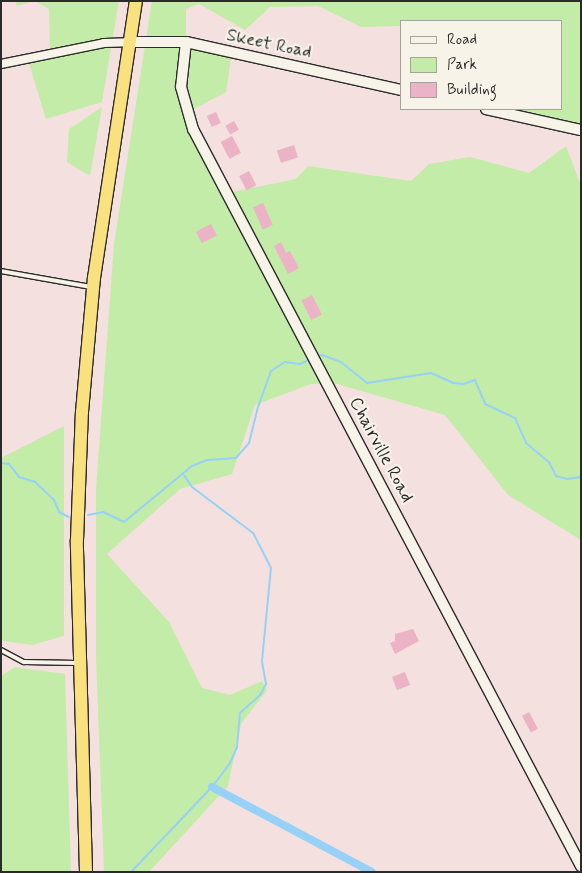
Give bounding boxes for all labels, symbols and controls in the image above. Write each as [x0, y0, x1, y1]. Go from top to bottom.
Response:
legend [400, 20, 562, 110]
street label: Skeet Road [224, 24, 314, 64]
text: Road [447, 30, 477, 50]
text: Park [447, 55, 477, 75]
text: Building [447, 80, 497, 100]
street label: Chairville Road [345, 394, 417, 506]

